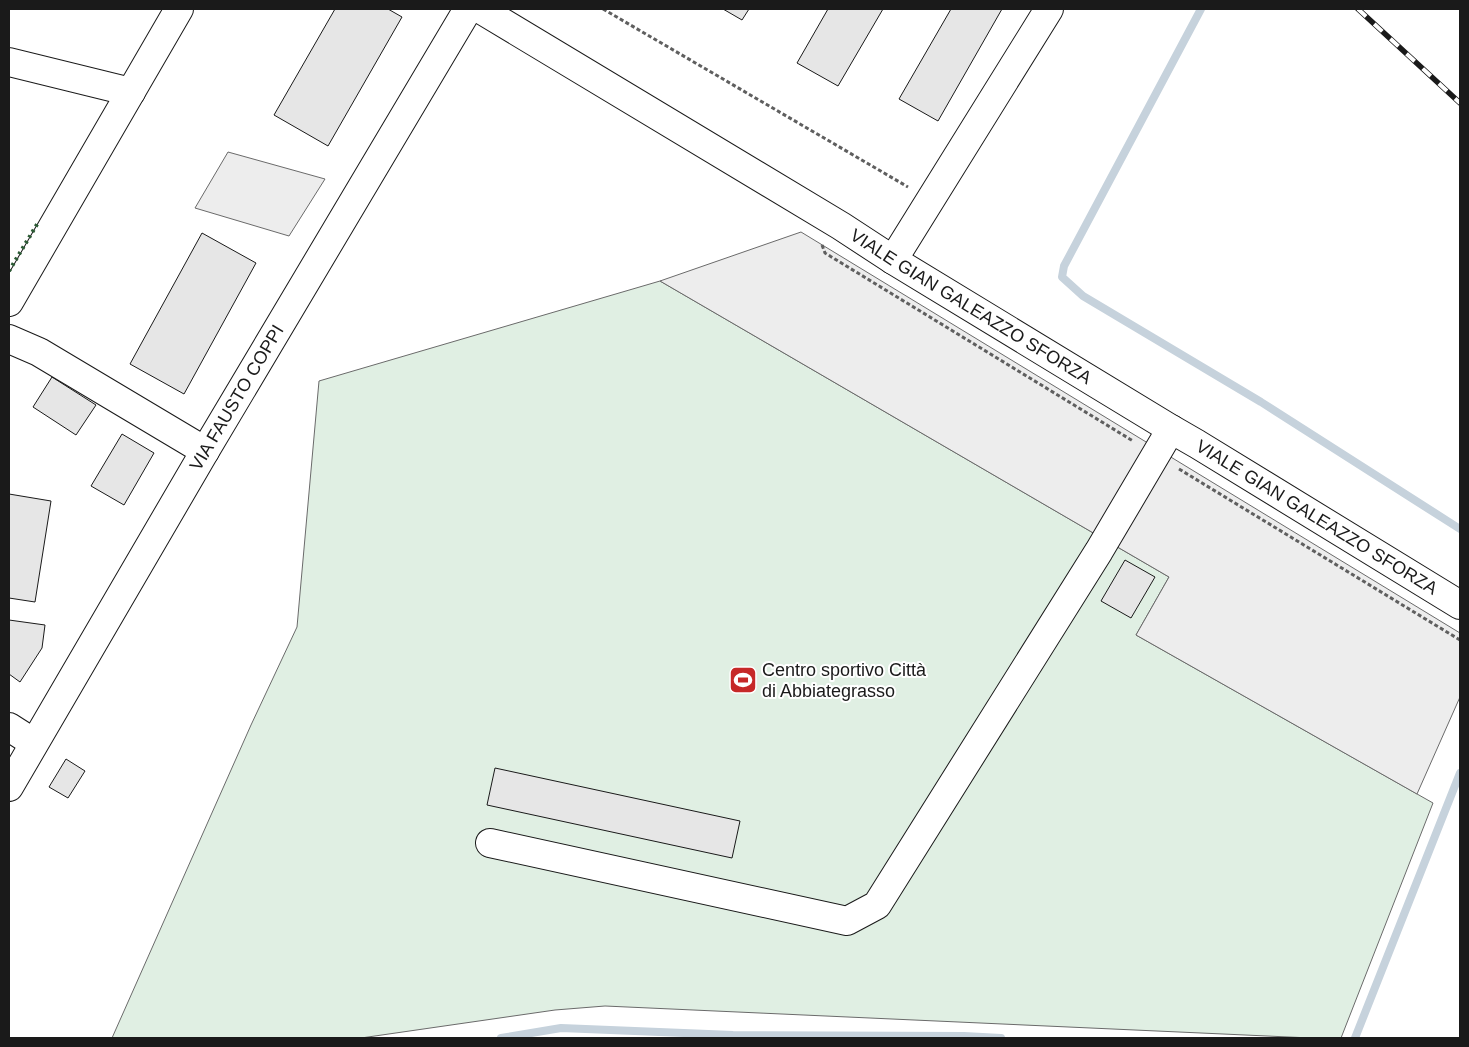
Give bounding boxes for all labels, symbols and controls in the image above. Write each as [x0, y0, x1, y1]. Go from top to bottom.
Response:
street label: VIALE GIAN GALEAZZO SFORZA [847, 225, 1095, 388]
street label: VIA FAUSTO COPPI [186, 321, 288, 474]
street label: VIALE GIAN GALEAZZO SFORZA [1192, 436, 1441, 599]
place label: Centro sportivo Città di Abbiategrasso [762, 660, 927, 701]
sports icon: Centro sportivo Città di Abbiategrasso [728, 665, 758, 695]

